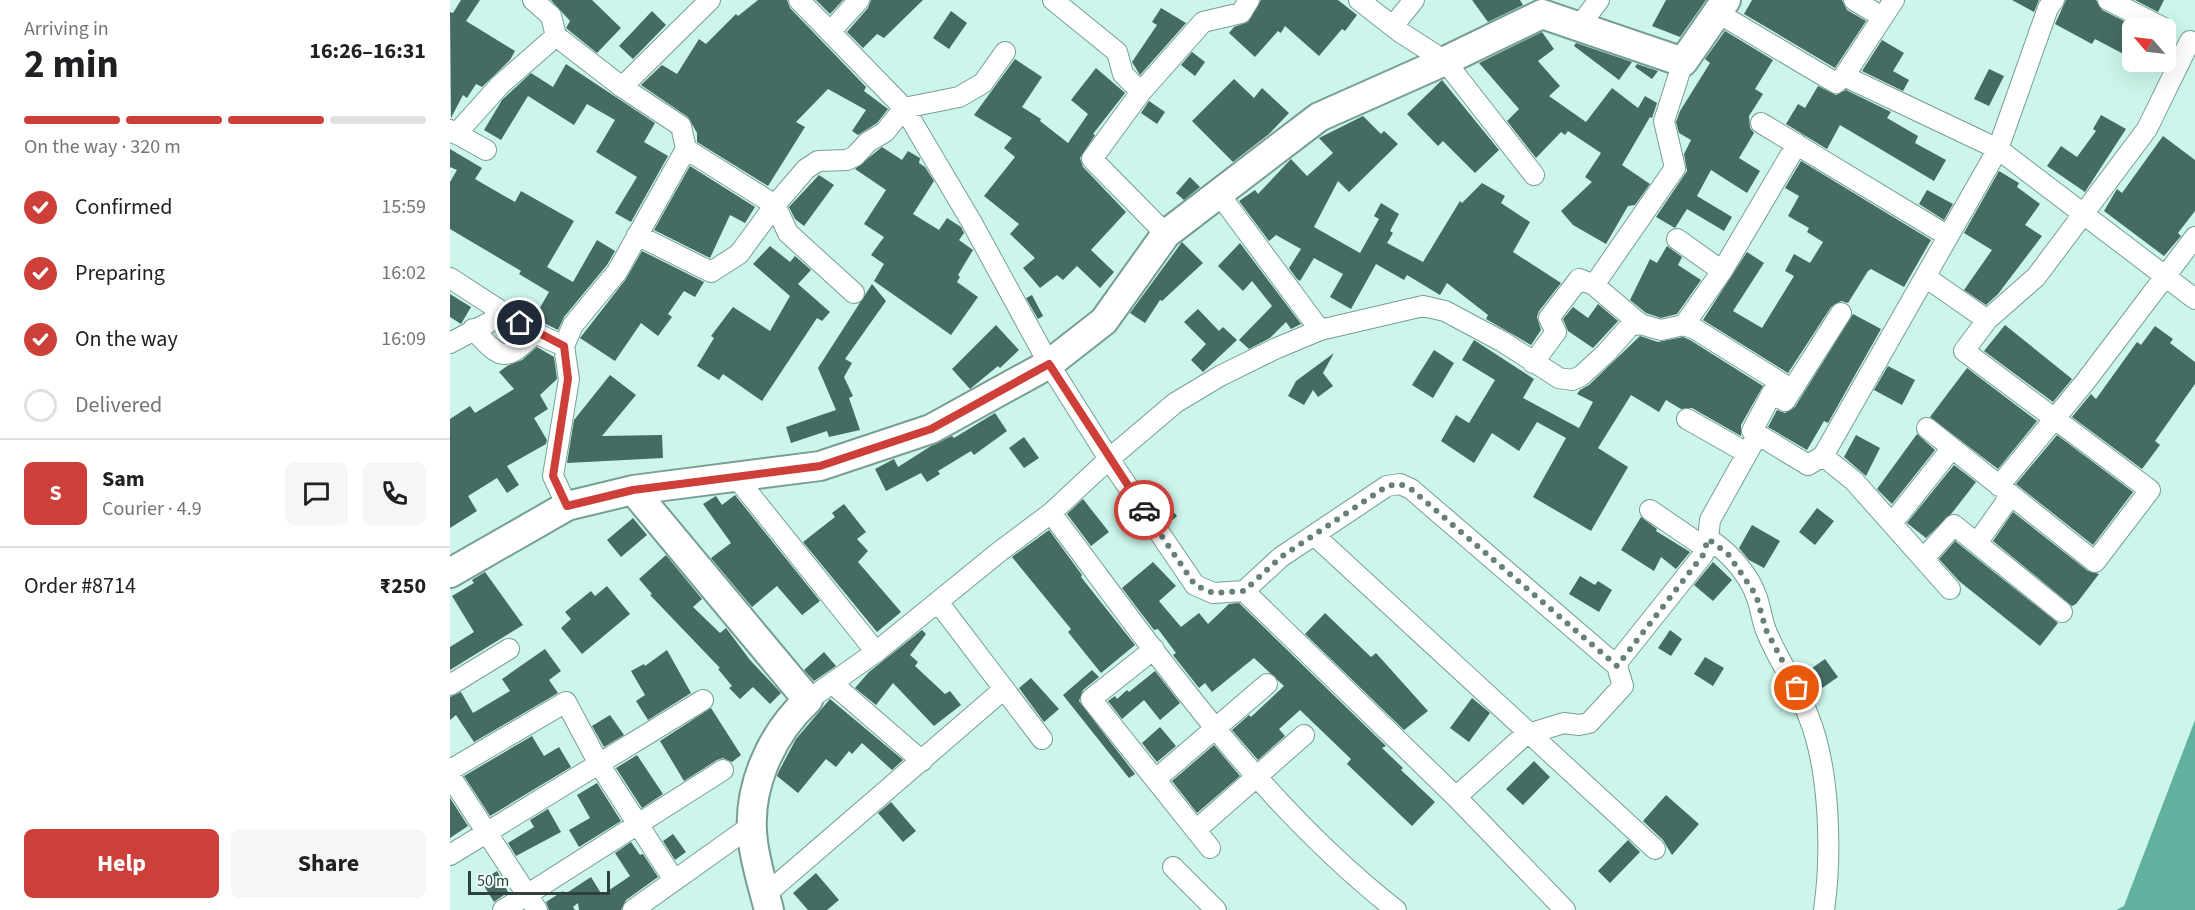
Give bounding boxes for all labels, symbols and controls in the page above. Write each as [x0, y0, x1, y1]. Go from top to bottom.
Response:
text: Arriving in [24, 15, 109, 43]
north arrow [2122, 18, 2176, 72]
map controls [2122, 18, 2176, 72]
text: 16:26–16:31 [309, 35, 426, 67]
text: 2 min [24, 37, 119, 93]
text: On the way · 320 m [24, 133, 181, 161]
icon: check [24, 191, 57, 224]
text: Confirmed [75, 191, 172, 223]
text: 15:59 [381, 193, 426, 221]
icon: check [24, 257, 57, 290]
text: Preparing [75, 257, 165, 289]
text: 16:02 [381, 259, 426, 287]
pin [494, 297, 545, 348]
icon: home [503, 306, 536, 339]
icon: check [24, 323, 57, 356]
text: On the way [75, 323, 178, 355]
text: 16:09 [381, 325, 426, 353]
text: Delivered [75, 389, 162, 421]
button: chat [285, 462, 348, 525]
button: phone [363, 462, 426, 525]
text: Sam [102, 463, 145, 495]
text: S [49, 477, 62, 509]
courier [1114, 480, 1174, 540]
icon: car [1128, 494, 1161, 527]
text: Courier · 4.9 [102, 495, 202, 523]
text: Order #8714 [24, 570, 136, 602]
text: ₹250 [380, 570, 426, 602]
pin [1771, 662, 1822, 713]
icon: bag [1780, 671, 1813, 704]
button: Help [24, 829, 219, 898]
button: Share [231, 829, 426, 898]
scale bar [468, 868, 610, 896]
text: 50 m [477, 870, 509, 892]

